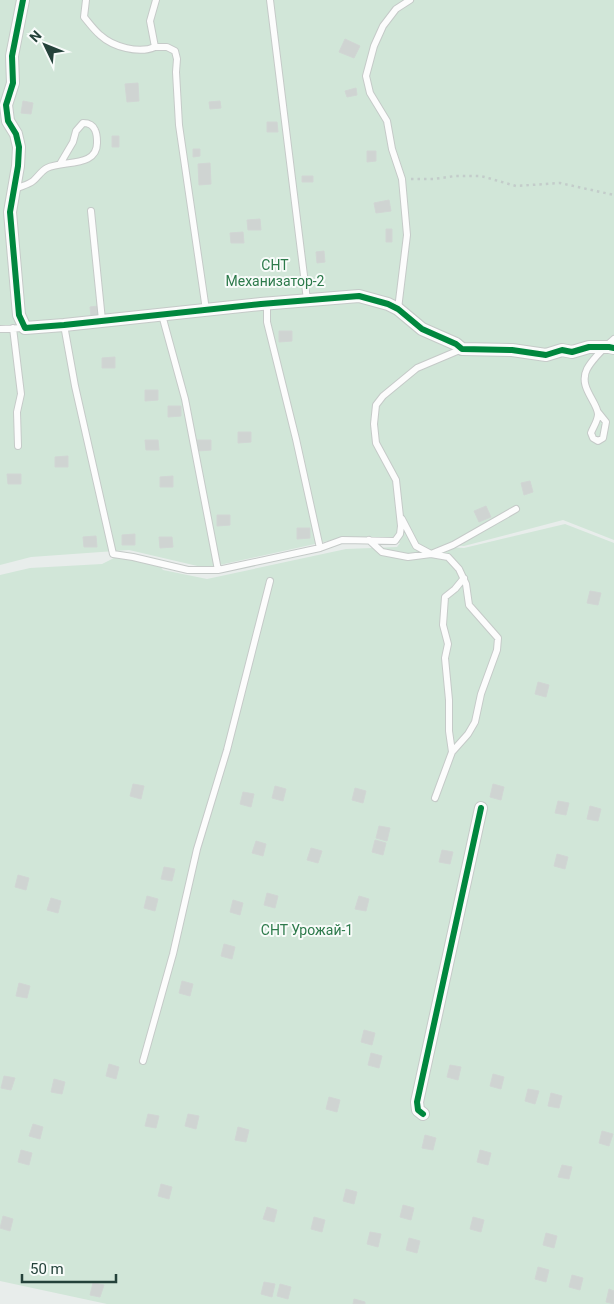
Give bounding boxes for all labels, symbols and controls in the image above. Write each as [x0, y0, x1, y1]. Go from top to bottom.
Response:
north arrow [20, 20, 70, 70]
text: N [26, 27, 45, 45]
park label: СНТ Механизатор-2 [225, 257, 325, 289]
park label: СНТ Урожай-1 [261, 922, 353, 938]
scale bar [22, 1252, 116, 1284]
text: 50 m [30, 1260, 64, 1278]

